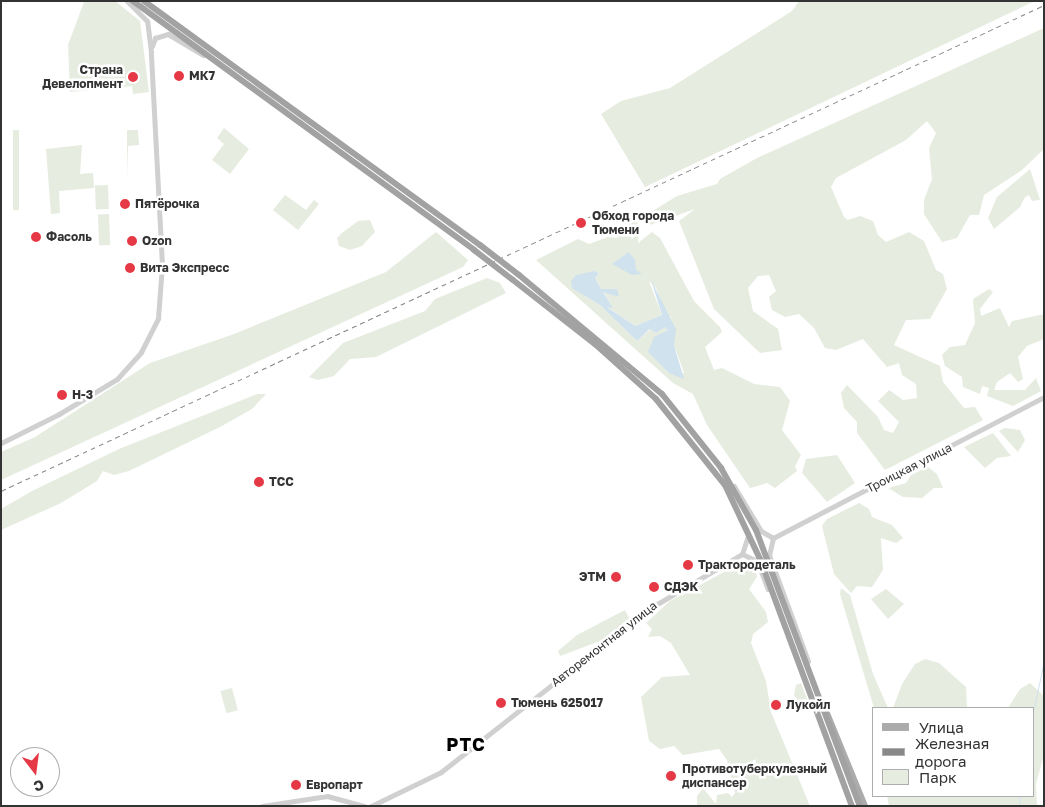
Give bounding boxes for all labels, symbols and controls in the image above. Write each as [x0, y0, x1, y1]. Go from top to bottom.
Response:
place label: Страна Девелопмент [42, 63, 123, 91]
place label: МК7 [189, 69, 215, 83]
marker: МК7 [173, 70, 185, 82]
marker: Страна Девелопмент [127, 71, 139, 83]
place label: Пятёрочка [135, 197, 200, 211]
marker: Пятёрочка [119, 198, 131, 210]
place label: Обход города Тюмени [592, 209, 674, 237]
marker: Обход города Тюмени [574, 216, 588, 230]
place label: Фасоль [46, 230, 92, 244]
marker: Фасоль [30, 231, 42, 243]
place label: Ozon [142, 234, 172, 248]
marker: Ozon [126, 235, 138, 247]
place label: Вита Экспресс [140, 261, 229, 275]
marker: Вита Экспресс [124, 262, 136, 274]
place label: Н-3 [72, 388, 93, 402]
marker: Н-3 [56, 389, 68, 401]
street label: Троицкая улица [864, 440, 954, 496]
place label: ТСС [269, 475, 294, 489]
marker: ТСС [253, 476, 265, 488]
place label: Трактородеталь [698, 558, 796, 572]
marker: Трактородеталь [682, 559, 694, 571]
place label: ЭТМ [579, 570, 606, 584]
marker: ЭТМ [610, 571, 622, 583]
place label: СДЭК [664, 580, 698, 594]
marker: СДЭК [648, 581, 660, 593]
street label: Авторемонтная улица [548, 598, 660, 690]
place label: Тюмень 625017 [511, 696, 603, 710]
marker: Тюмень 625017 [495, 697, 507, 709]
place label: Лукойл [786, 698, 830, 712]
marker: Лукойл [770, 699, 782, 711]
legend [872, 707, 1035, 797]
text: Улица [919, 718, 964, 736]
district label: РТС [446, 733, 486, 755]
text: Железная дорога [915, 734, 989, 770]
north arrow [10, 747, 60, 797]
place label: Противотуберкулезный диспансер [682, 762, 827, 790]
text: Парк [919, 768, 957, 786]
marker: Противотуберкулезный диспансер [664, 769, 678, 783]
text: С [32, 777, 46, 796]
place label: Европарт [306, 778, 363, 792]
marker: Европарт [290, 779, 302, 791]

